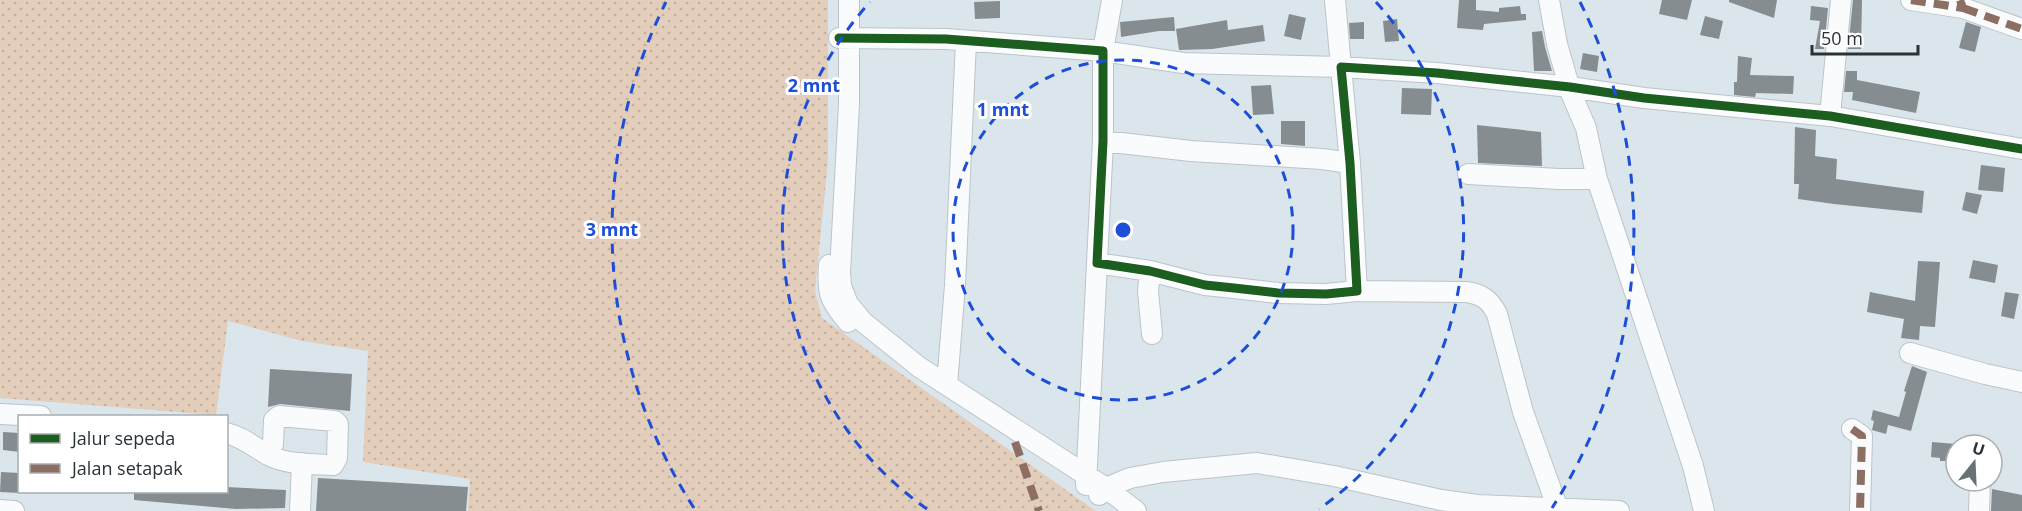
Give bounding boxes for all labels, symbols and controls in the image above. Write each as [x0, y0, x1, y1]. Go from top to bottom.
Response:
scale bar [1812, 18, 1918, 56]
text: 50 m [1821, 26, 1863, 50]
text: 2 mnt [788, 73, 840, 97]
text: 1 mnt [977, 97, 1029, 121]
text: 3 mnt [586, 217, 638, 241]
centre of rings [1113, 220, 1133, 240]
legend [18, 415, 228, 493]
text: Jalur sepeda [70, 426, 175, 450]
north arrow [1944, 433, 2004, 493]
text: U [1969, 436, 1988, 461]
text: Jalan setapak [70, 456, 183, 480]

